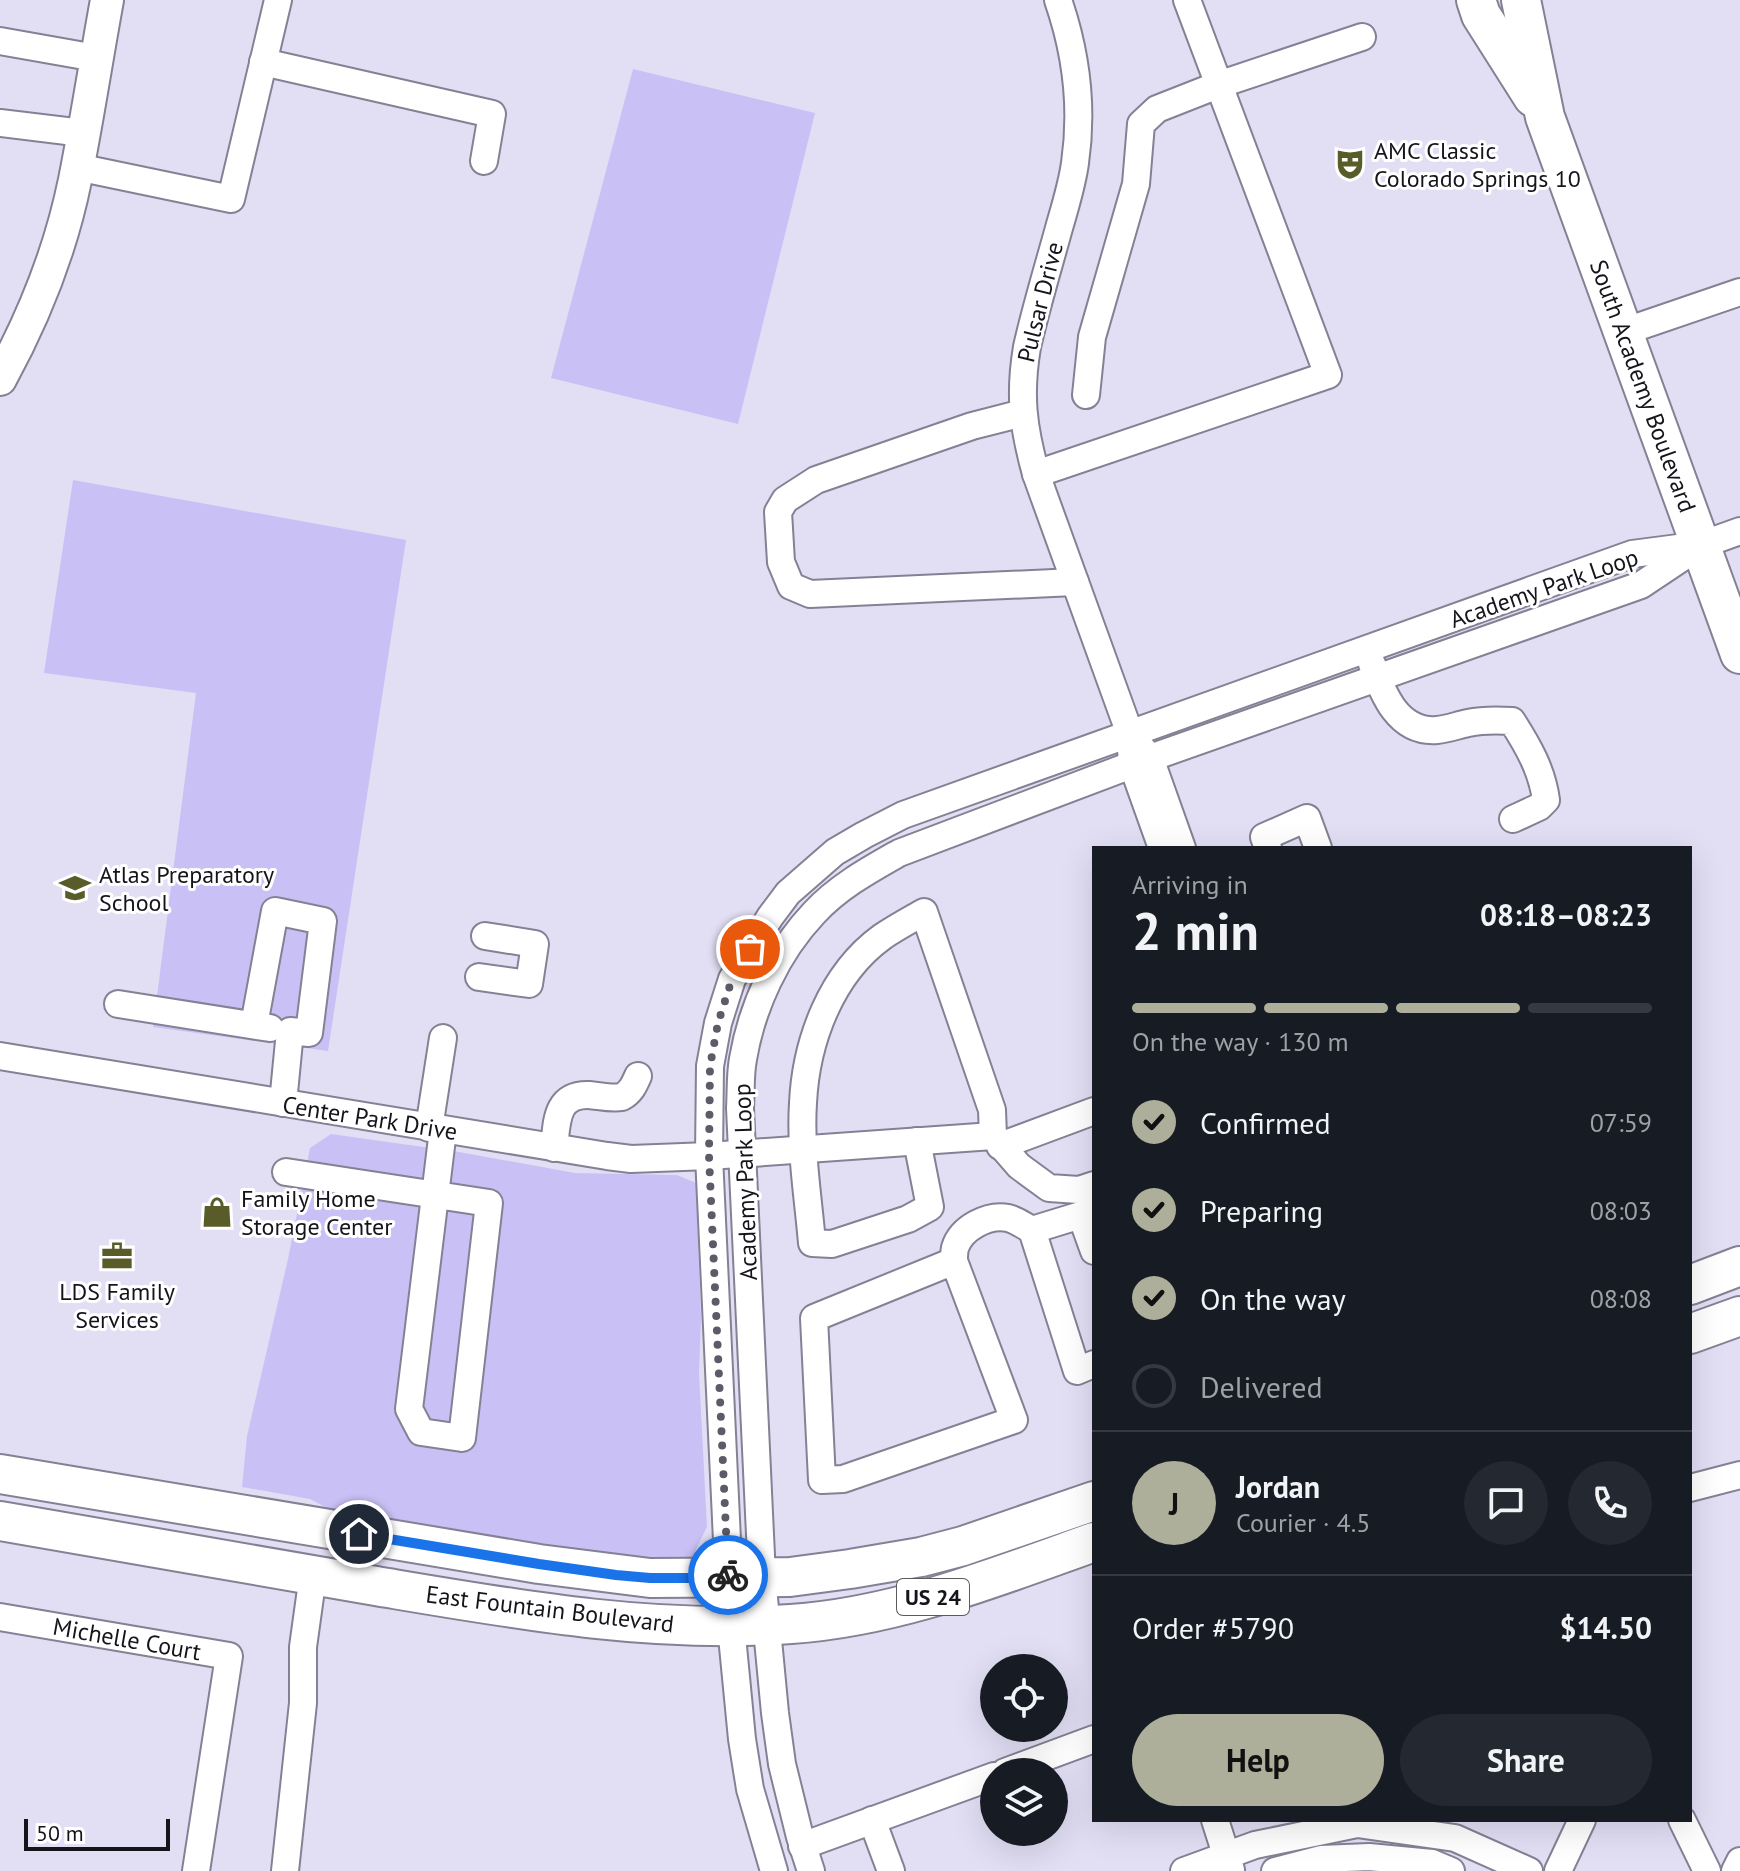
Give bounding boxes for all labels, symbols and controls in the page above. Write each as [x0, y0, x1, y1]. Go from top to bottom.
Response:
place label: AMC Classic Colorado Springs 10 [1374, 135, 1581, 194]
theatre icon: AMC Classic Colorado Springs 10 [1333, 147, 1367, 181]
street label: Pulsar Drive [1010, 239, 1070, 365]
street label: South Academy Boulevard [1583, 256, 1703, 516]
street label: Academy Park Loop [1446, 541, 1642, 635]
place label: Atlas Preparatory School [99, 859, 274, 918]
text: Arriving in [1132, 868, 1248, 901]
school or university icon: Atlas Preparatory School [58, 871, 92, 905]
text: 08:18–08:23 [1480, 895, 1652, 934]
text: 2 min [1132, 897, 1259, 964]
pin [716, 915, 784, 983]
icon: bag [728, 927, 772, 971]
text: On the way · 130 m [1132, 1025, 1349, 1058]
street label: Academy Park Loop [726, 1083, 764, 1281]
street label: Center Park Drive [280, 1089, 460, 1147]
icon: check [1132, 1100, 1176, 1144]
text: Confirmed [1200, 1103, 1331, 1142]
text: 07:59 [1590, 1106, 1652, 1139]
place label: Family Home Storage Center [241, 1183, 392, 1242]
icon: check [1132, 1188, 1176, 1232]
text: Preparing [1200, 1191, 1323, 1230]
text: 08:03 [1590, 1194, 1652, 1227]
shop icon: Family Home Storage Center [200, 1195, 234, 1229]
office icon: LDS Family Services [100, 1239, 134, 1273]
place label: LDS Family Services [59, 1276, 175, 1335]
icon: check [1132, 1276, 1176, 1320]
text: On the way [1200, 1279, 1346, 1318]
text: 08:08 [1590, 1282, 1652, 1315]
text: Delivered [1200, 1367, 1323, 1406]
button: chat [1464, 1461, 1548, 1545]
button: phone [1568, 1461, 1652, 1545]
text: Jordan [1236, 1467, 1320, 1506]
text: J [1169, 1484, 1179, 1523]
pin [325, 1500, 393, 1568]
text: Courier · 4.5 [1236, 1506, 1370, 1539]
icon: home [337, 1512, 381, 1556]
courier [688, 1535, 768, 1615]
icon: bike [706, 1553, 750, 1597]
street label: East Fountain Boulevard [424, 1578, 676, 1640]
road number: US 24 [897, 1579, 969, 1615]
text: Order #5790 [1132, 1608, 1294, 1647]
text: $14.50 [1560, 1608, 1652, 1647]
street label: Michelle Court [51, 1611, 203, 1667]
map controls [980, 1654, 1068, 1846]
button: locate [980, 1654, 1068, 1742]
button: Help [1132, 1714, 1384, 1806]
button: Share [1400, 1714, 1652, 1806]
button: layers [980, 1758, 1068, 1846]
scale bar [24, 1815, 170, 1851]
text: 50 m [36, 1819, 84, 1847]

